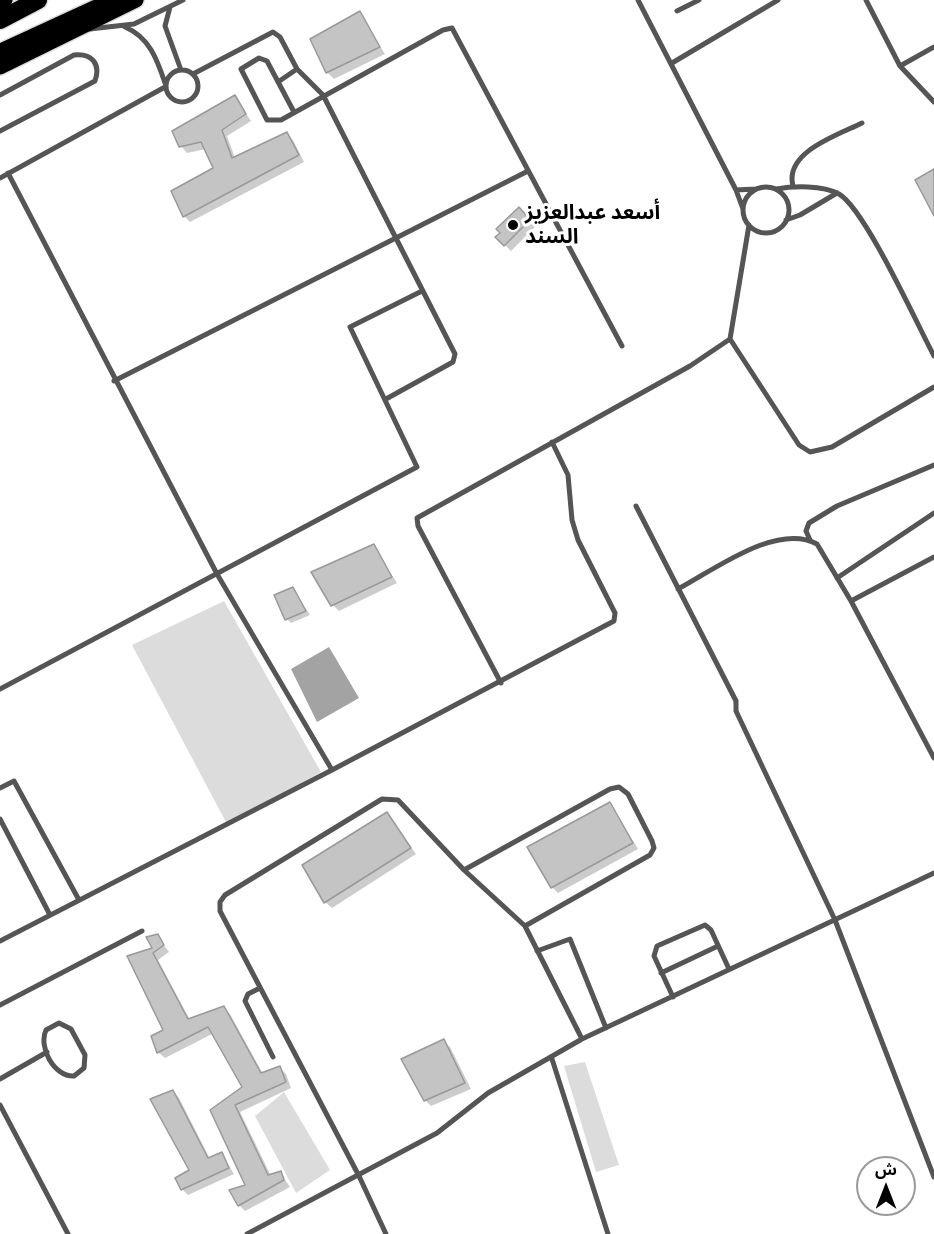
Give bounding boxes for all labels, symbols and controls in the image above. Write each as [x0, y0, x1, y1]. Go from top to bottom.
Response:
place label: أسعد عبدالعزيز السند [525, 200, 660, 250]
marker: أسعد عبدالعزيز السند [506, 218, 520, 232]
north arrow [856, 1156, 916, 1216]
text: ش [875, 1160, 897, 1179]

